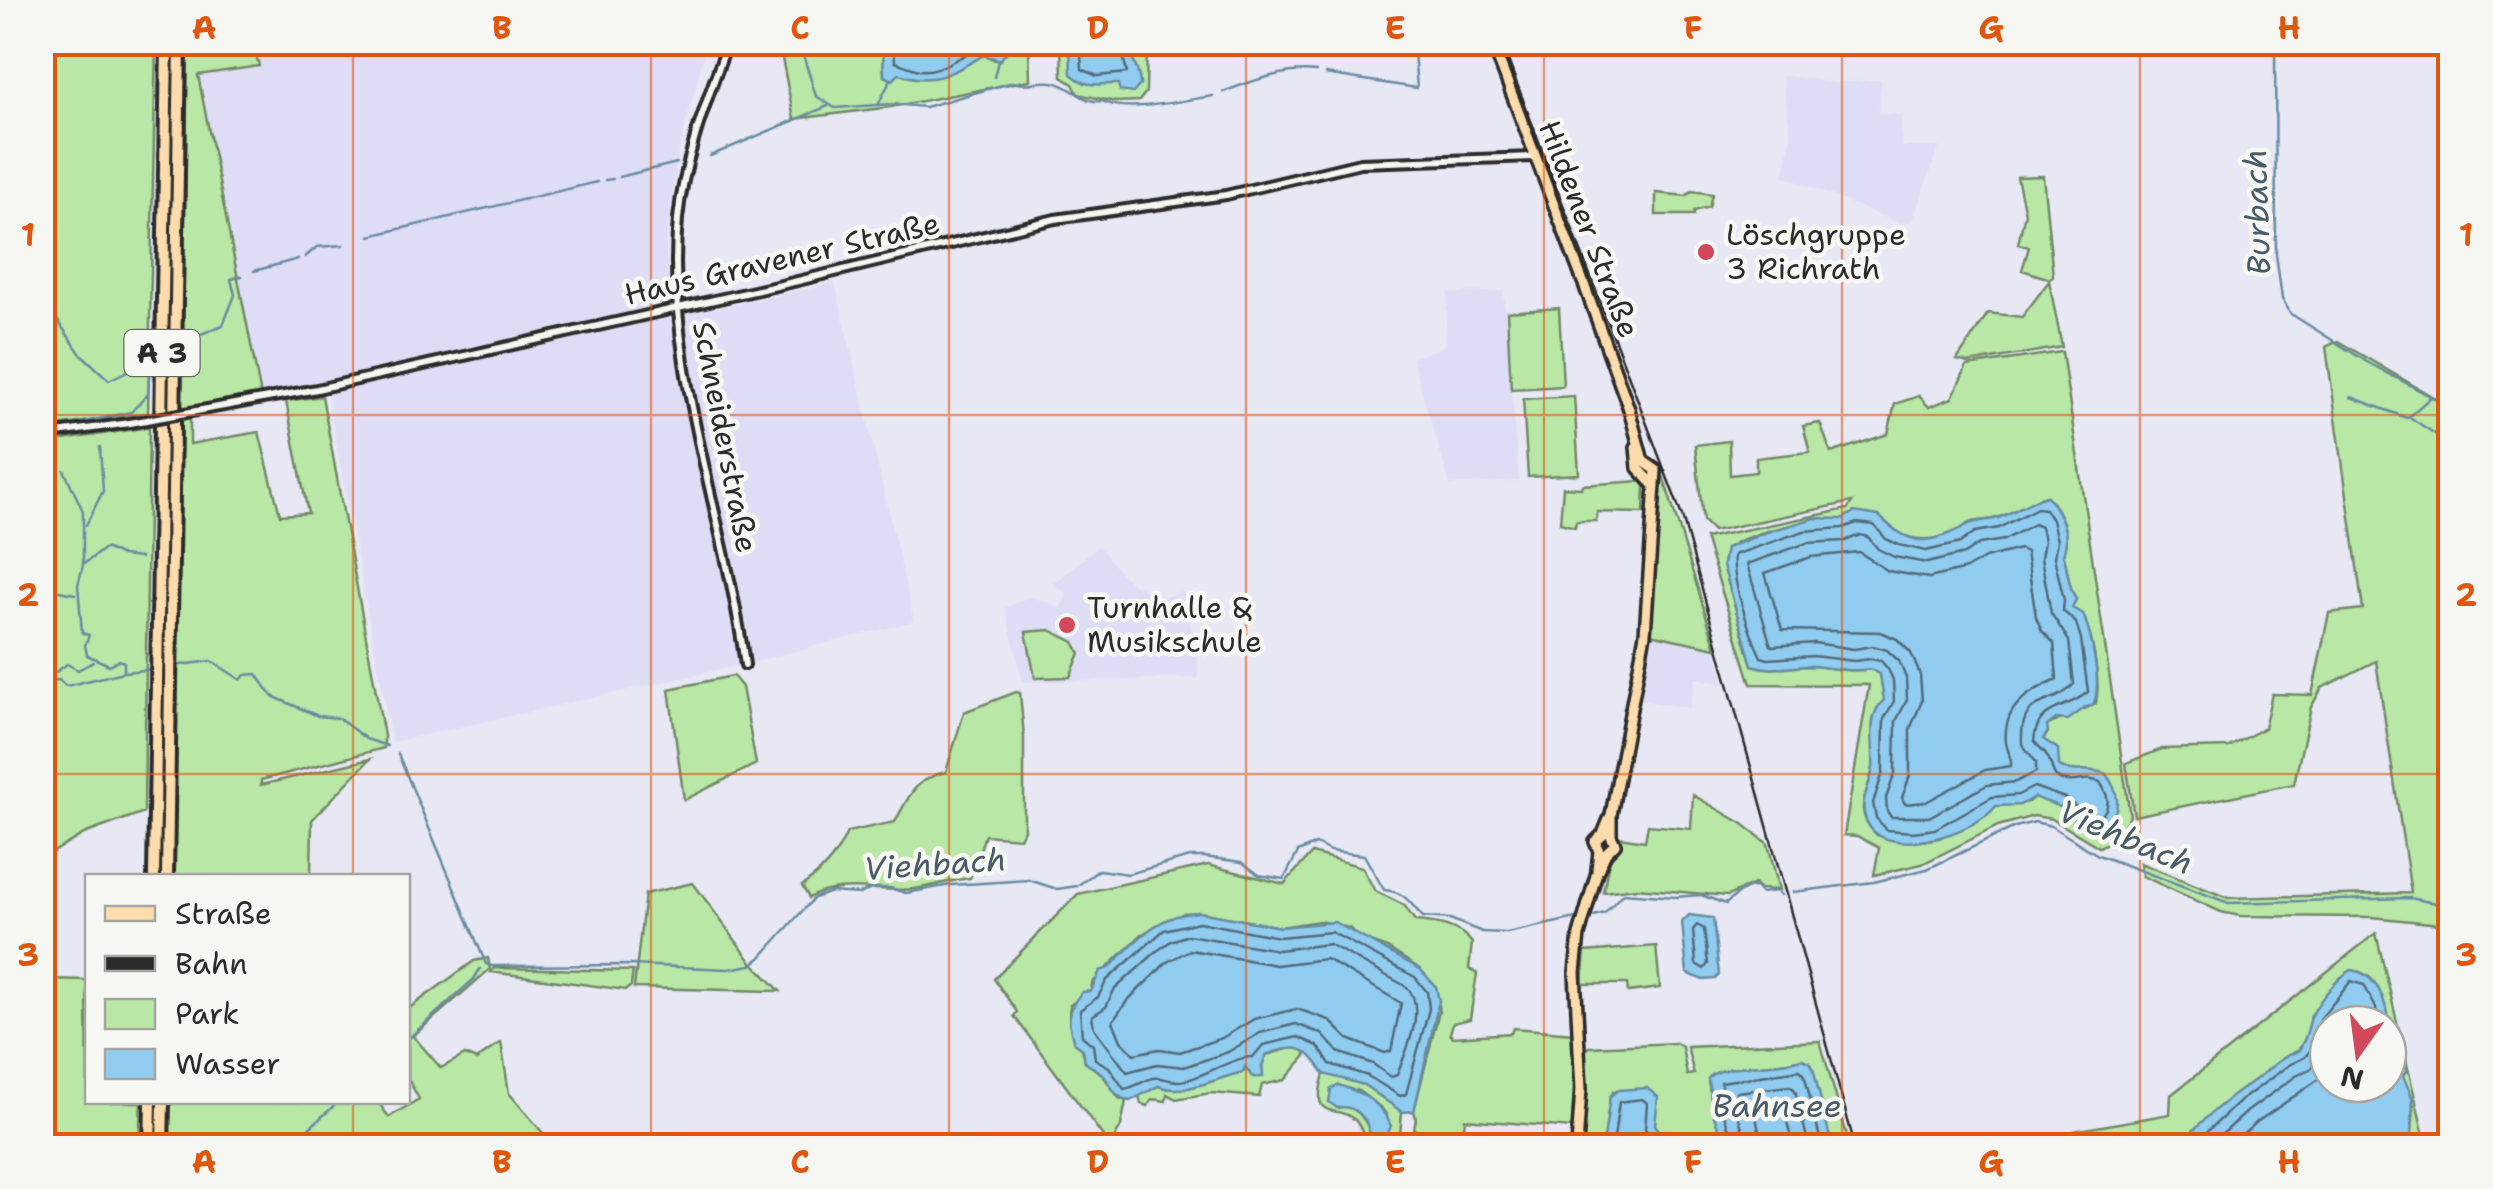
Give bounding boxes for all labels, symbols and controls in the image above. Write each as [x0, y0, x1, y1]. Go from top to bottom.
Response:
text: A [192, 6, 216, 49]
text: B [492, 6, 512, 49]
text: C [790, 6, 810, 49]
text: D [1087, 6, 1109, 49]
text: E [1384, 6, 1406, 49]
text: F [1684, 6, 1702, 49]
text: G [1978, 6, 2004, 49]
text: H [2277, 6, 2301, 49]
street label: Hildener Straße [1529, 114, 1650, 343]
water label: Burbach [2233, 148, 2280, 276]
street label: Haus Gravener Straße [620, 202, 944, 315]
text: 1 [21, 213, 35, 256]
text: 1 [2459, 213, 2473, 256]
place label: Löschgruppe 3 Richrath [1726, 214, 1906, 289]
marker: Löschgruppe 3 Richrath [1695, 241, 1717, 263]
street label: Schneiderstraße [683, 318, 768, 556]
road number: A 3 [124, 330, 200, 376]
text: 2 [17, 573, 39, 616]
text: 2 [2455, 573, 2477, 616]
place label: Turnhalle & Musikschule [1087, 587, 1262, 662]
marker: Turnhalle & Musikschule [1056, 614, 1078, 636]
water label: Viehbach [2052, 789, 2200, 884]
water label: Viehbach [862, 837, 1008, 890]
legend [85, 874, 410, 1104]
text: Straße [175, 893, 272, 934]
text: 3 [17, 933, 39, 976]
text: 3 [2455, 933, 2477, 976]
text: Bahn [175, 943, 248, 984]
text: Park [175, 993, 239, 1034]
north arrow [2308, 1004, 2408, 1104]
text: Wasser [175, 1043, 280, 1084]
text: N [2337, 1057, 2367, 1099]
water label: Bahnsee [1712, 1084, 1842, 1127]
text: A [192, 1140, 216, 1183]
text: B [492, 1140, 512, 1183]
text: C [790, 1140, 810, 1183]
text: D [1087, 1140, 1109, 1183]
text: E [1384, 1140, 1406, 1183]
text: F [1684, 1140, 1702, 1183]
text: G [1978, 1140, 2004, 1183]
text: H [2277, 1140, 2301, 1183]

